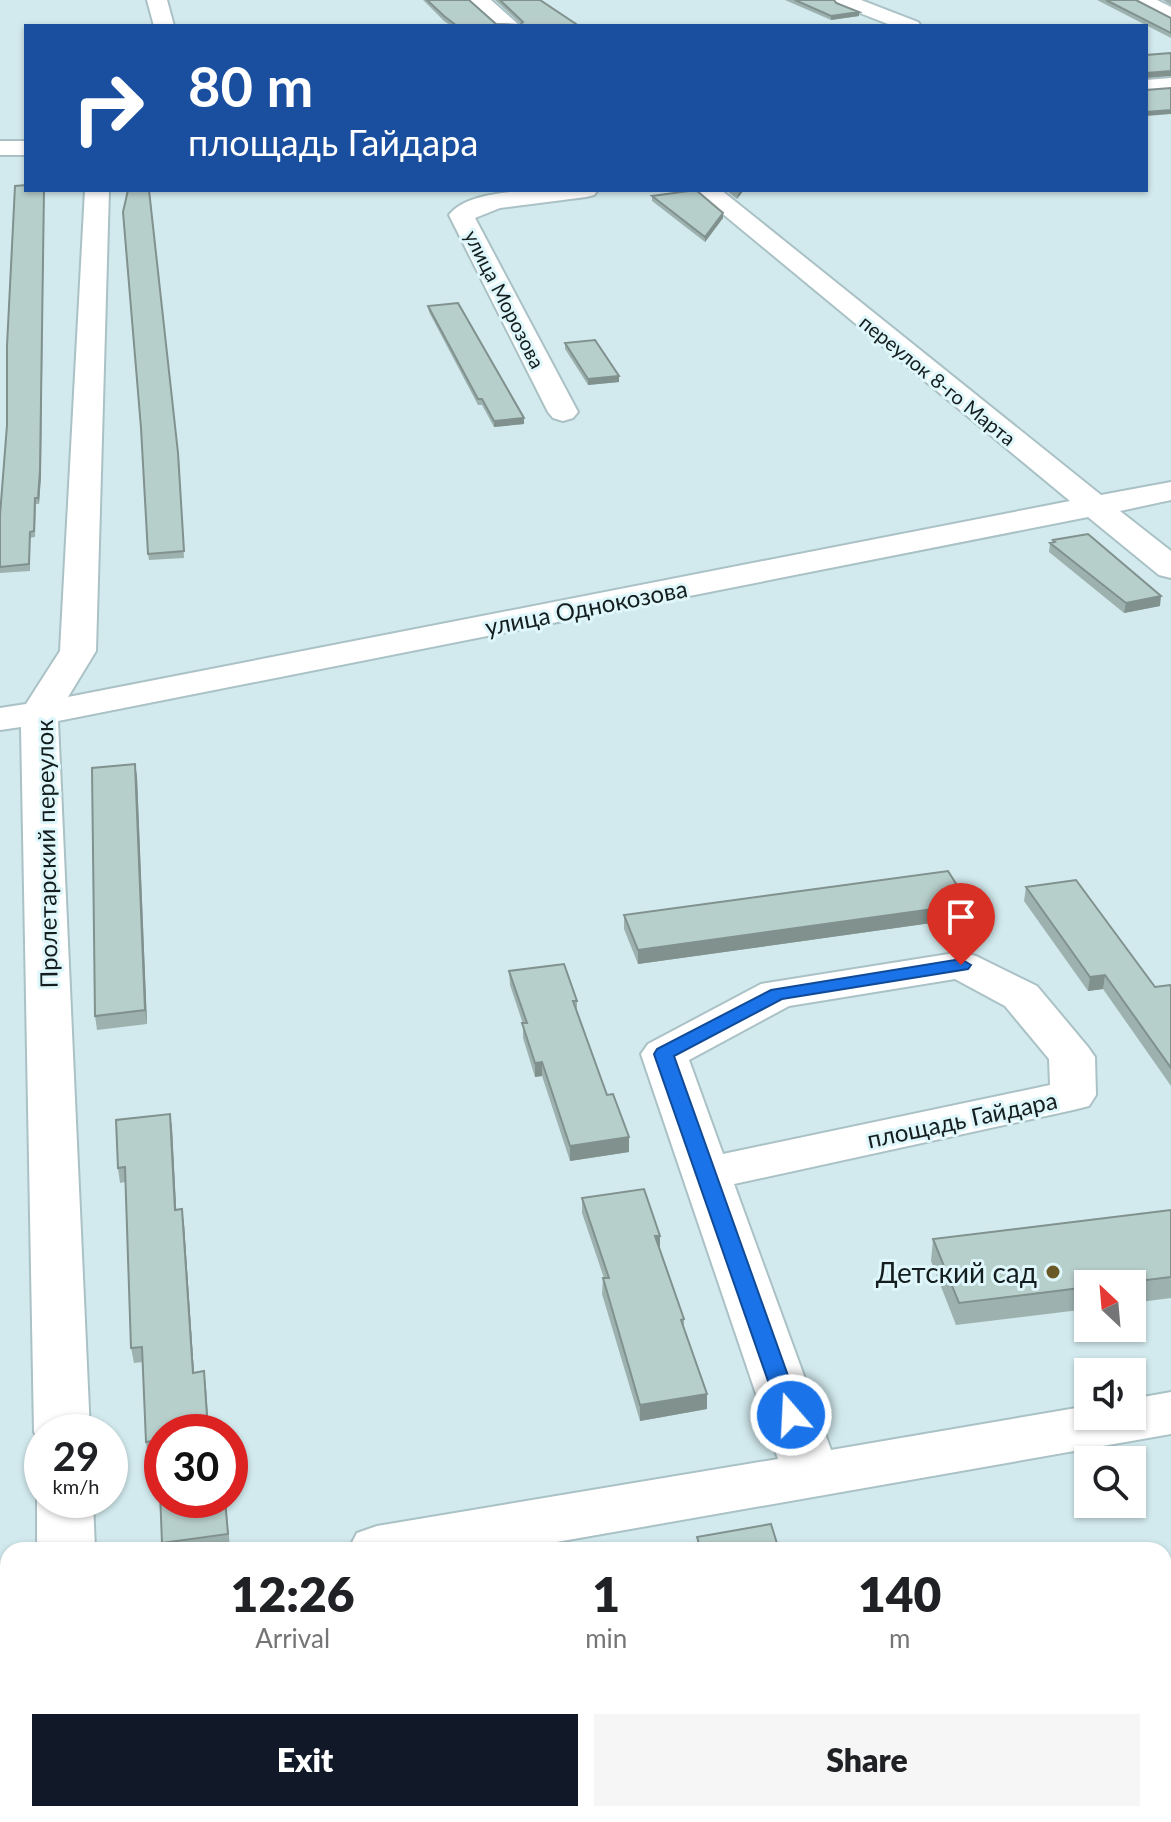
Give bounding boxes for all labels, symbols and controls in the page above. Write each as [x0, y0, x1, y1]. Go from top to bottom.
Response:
text: 80 m [188, 52, 313, 119]
icon: right [56, 56, 160, 160]
text: площадь Гайдара [188, 120, 478, 164]
street label: улица Морозова [460, 226, 550, 372]
street label: переулок 8-го Марта [855, 310, 1021, 450]
street label: улица Однокозова [482, 573, 690, 641]
street label: Пролетарский переулок [29, 719, 63, 989]
pin [927, 883, 995, 965]
icon: arrive [939, 895, 983, 939]
street label: площадь Гайдара [864, 1085, 1060, 1153]
place label: Детский сад [876, 1255, 1037, 1289]
marker: Детский сад [1044, 1263, 1062, 1281]
north arrow [1074, 1270, 1146, 1342]
map controls [1074, 1270, 1146, 1518]
button: sound [1074, 1358, 1146, 1430]
position arrow [749, 1373, 833, 1457]
speed limit sign: 30 [144, 1414, 248, 1518]
text: 29 [53, 1432, 99, 1480]
button: search [1074, 1446, 1146, 1518]
text: km/h [53, 1474, 99, 1498]
text: 12:26 [231, 1565, 355, 1622]
text: 1 [592, 1565, 620, 1622]
text: 140 [858, 1565, 941, 1622]
text: Arrival [255, 1622, 330, 1654]
text: min [585, 1622, 627, 1654]
text: m [889, 1622, 910, 1654]
button: Exit [32, 1714, 578, 1806]
button: Share [594, 1714, 1140, 1806]

